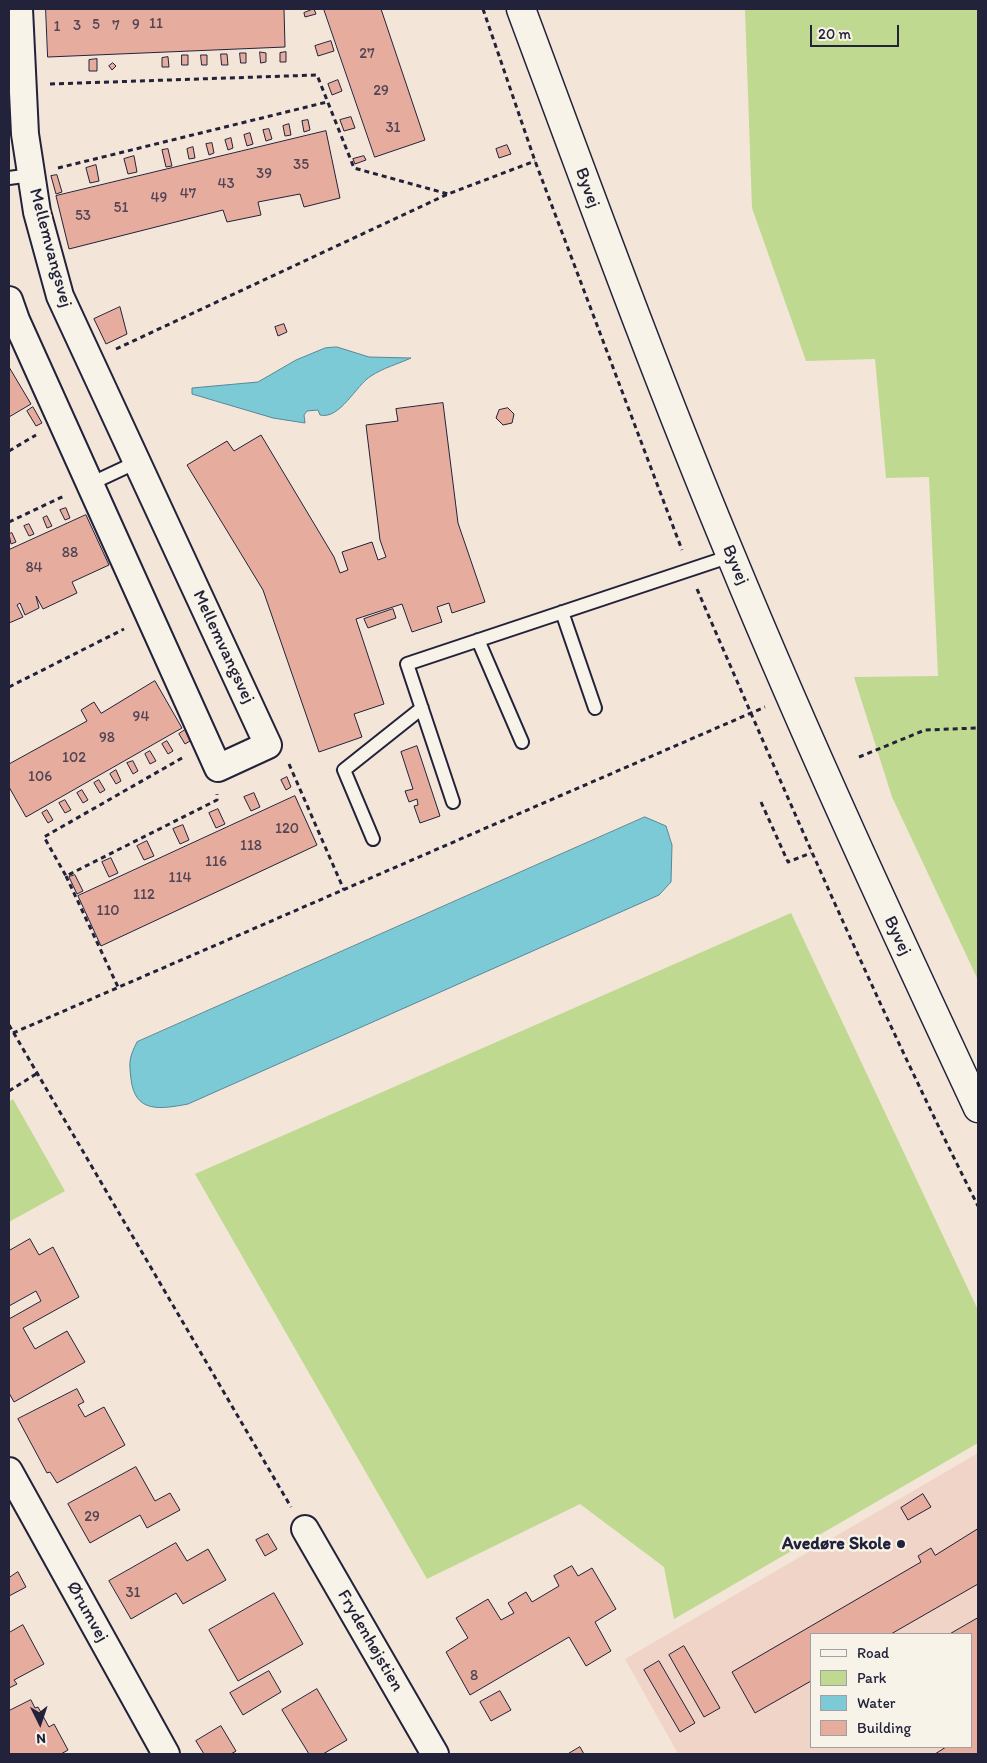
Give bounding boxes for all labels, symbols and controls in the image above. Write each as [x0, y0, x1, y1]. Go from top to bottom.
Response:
house number: 11 [149, 15, 163, 33]
scale bar [812, 15, 901, 47]
house number: 5 [92, 16, 100, 34]
house number: 9 [132, 16, 140, 34]
house number: 3 [73, 17, 81, 35]
house number: 7 [112, 17, 120, 35]
house number: 1 [54, 18, 60, 36]
text: 20 m [818, 25, 851, 43]
house number: 27 [359, 45, 375, 63]
house number: 29 [373, 82, 389, 100]
house number: 31 [385, 119, 401, 137]
house number: 35 [293, 156, 309, 174]
house number: 39 [256, 165, 272, 183]
street label: Byvej [570, 165, 604, 211]
house number: 43 [217, 175, 235, 193]
house number: 47 [180, 185, 196, 203]
street label: Mellemvangsvej [24, 186, 76, 310]
house number: 49 [151, 189, 167, 207]
house number: 51 [114, 199, 128, 217]
house number: 53 [75, 207, 91, 225]
street label: Byvej [717, 542, 753, 588]
house number: 88 [62, 544, 78, 562]
house number: 84 [25, 559, 43, 577]
street label: Mellemvangsvej [187, 587, 259, 707]
house number: 94 [133, 708, 149, 726]
house number: 98 [99, 729, 115, 747]
house number: 102 [62, 749, 86, 767]
house number: 106 [28, 768, 52, 786]
house number: 120 [275, 820, 299, 838]
house number: 118 [240, 837, 262, 855]
house number: 116 [205, 853, 227, 871]
house number: 114 [169, 869, 191, 887]
house number: 112 [133, 886, 155, 904]
house number: 110 [96, 902, 120, 920]
street label: Byvej [878, 913, 916, 959]
house number: 29 [84, 1508, 100, 1526]
place label: Avedøre Skole [782, 1533, 891, 1555]
marker: Avedøre Skole [895, 1538, 907, 1550]
street label: Ørumvej [62, 1578, 112, 1646]
house number: 31 [125, 1584, 141, 1602]
street label: Frydenhøjstien [332, 1586, 408, 1696]
legend [810, 1633, 972, 1748]
text: Road [857, 1644, 889, 1662]
house number: 8 [470, 1667, 478, 1685]
text: Park [857, 1669, 887, 1687]
text: Water [857, 1694, 895, 1712]
north arrow [15, 1698, 65, 1748]
text: Building [857, 1719, 911, 1737]
text: N [36, 1730, 46, 1747]

